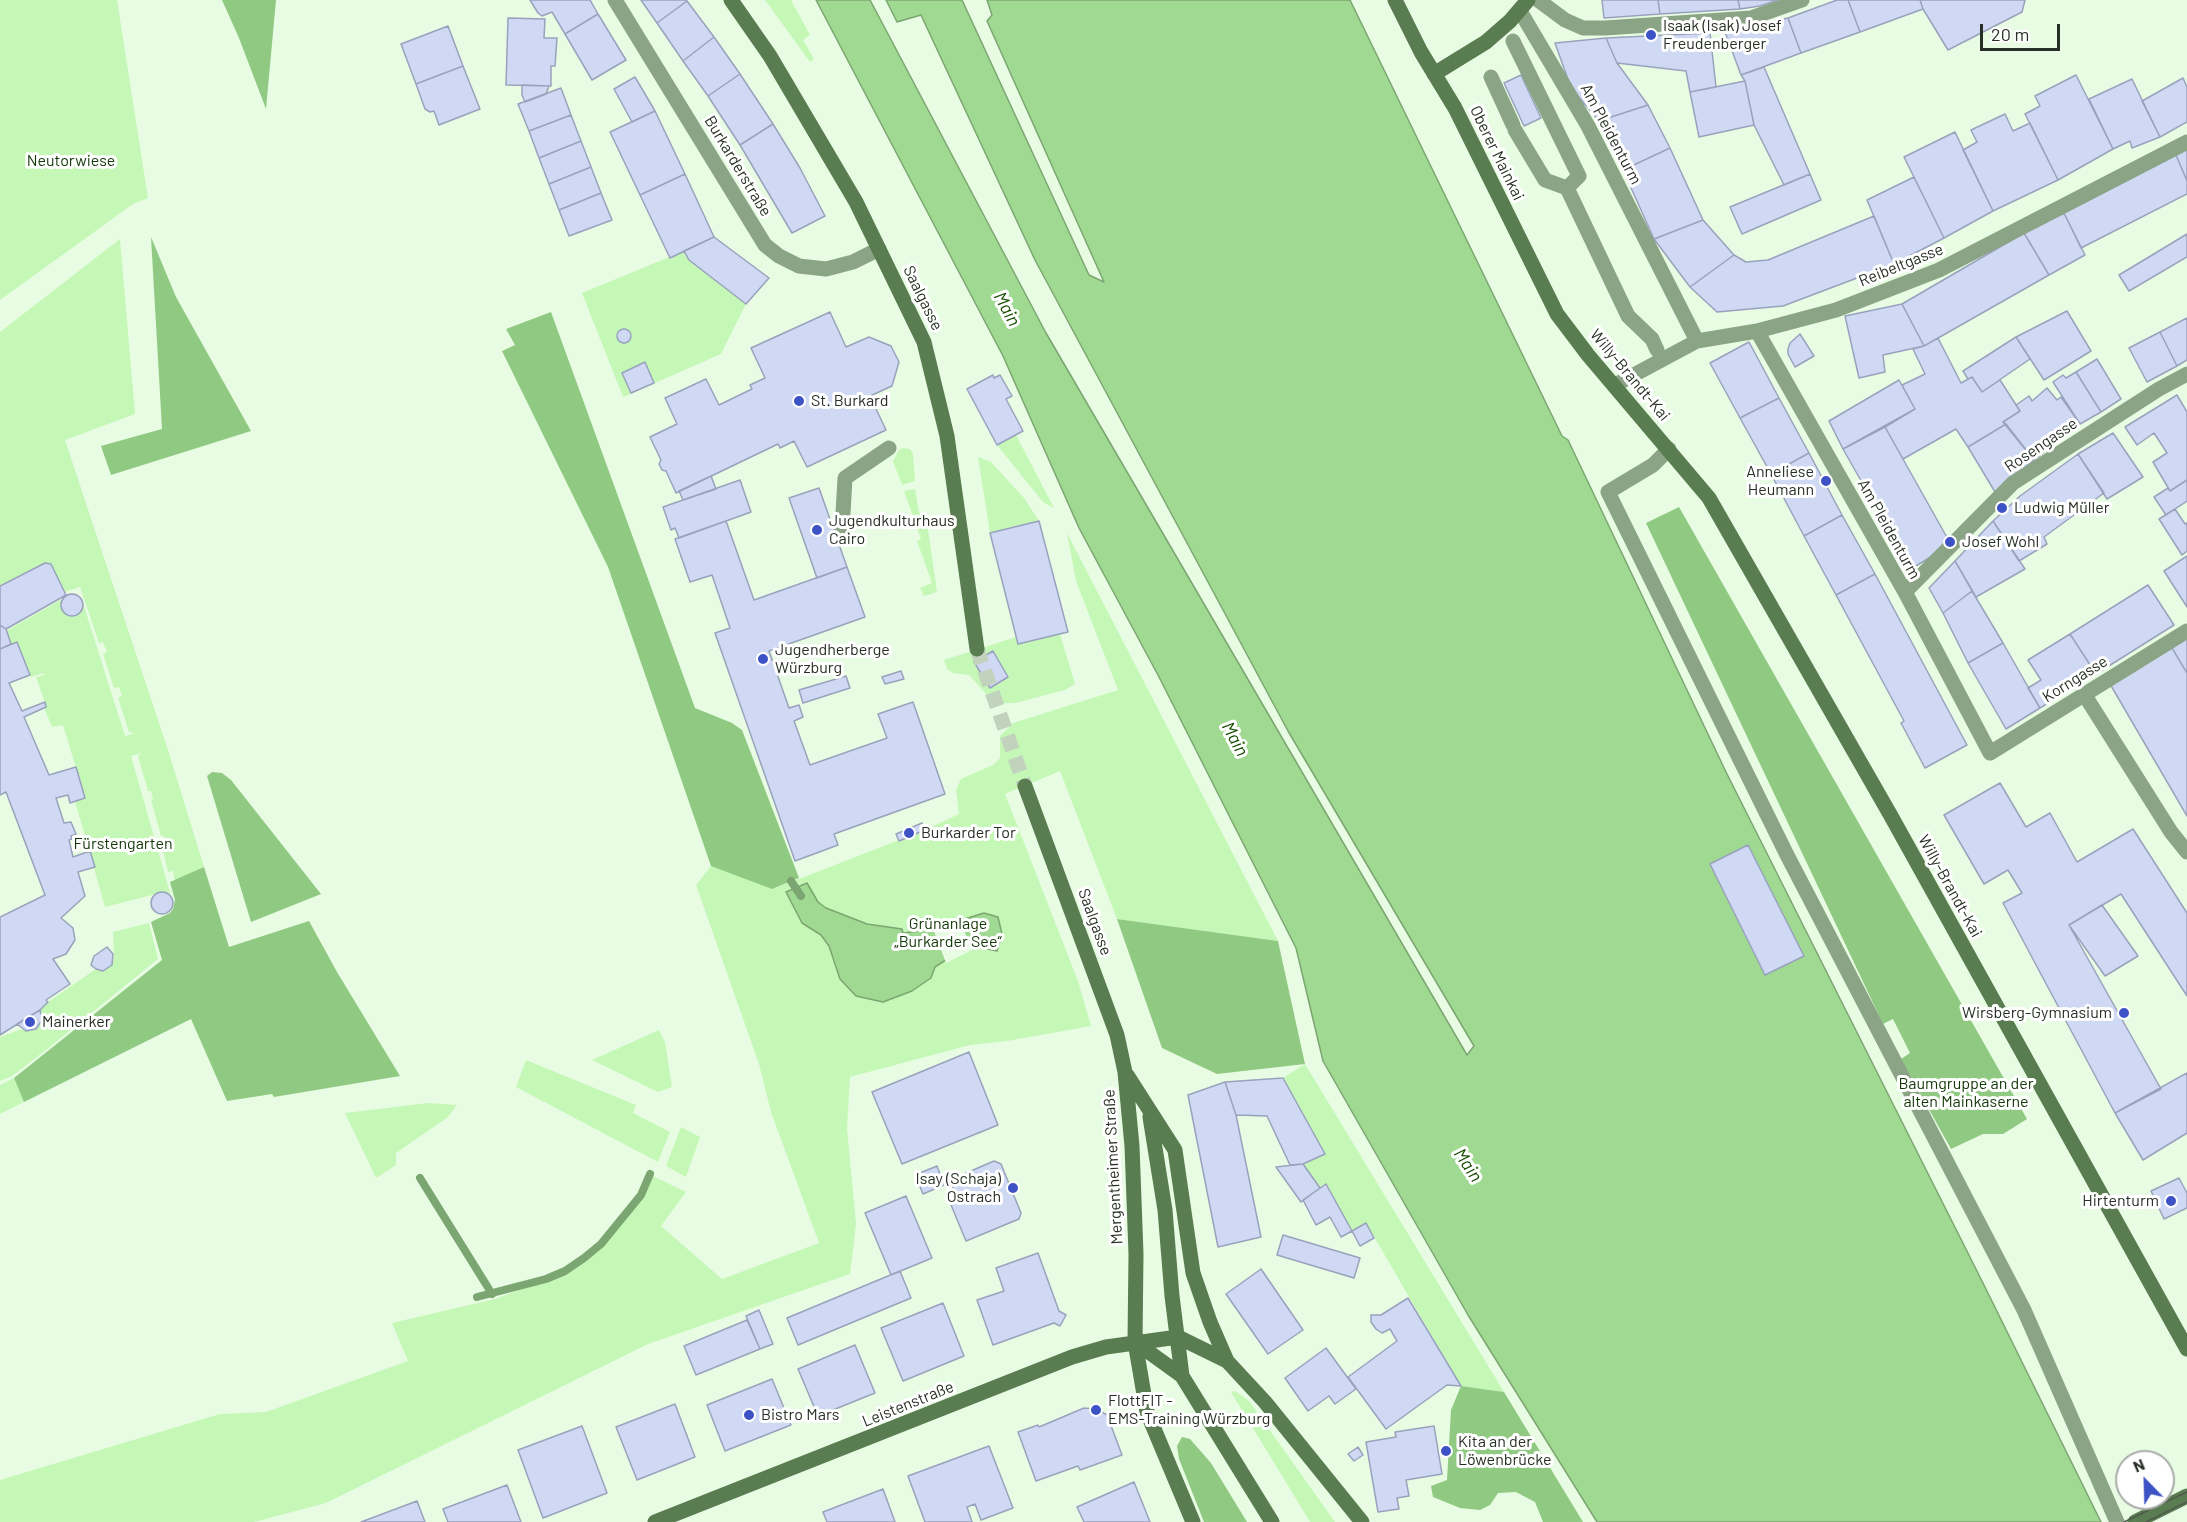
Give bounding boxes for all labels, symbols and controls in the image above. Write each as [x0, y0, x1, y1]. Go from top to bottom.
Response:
scale bar [1983, 12, 2062, 50]
place label: Isaak (Isak) Josef Freudenberger [1663, 16, 1782, 54]
text: 20 m [1991, 23, 2029, 45]
marker: Isaak (Isak) Josef Freudenberger [1644, 28, 1658, 42]
street label: Am Pleidenturm [1576, 80, 1646, 188]
street label: Oberer Mainkai [1466, 103, 1528, 203]
street label: Burkarderstraße [700, 112, 776, 220]
park label: Neutorwiese [27, 151, 115, 171]
street label: Reibeltgasse [1856, 239, 1946, 291]
street label: Saalgasse [899, 262, 947, 334]
water label: Main [989, 288, 1025, 330]
street label: Willy-Brandt-Kai [1586, 325, 1674, 425]
place label: St. Burkard [811, 391, 889, 411]
marker: St. Burkard [792, 394, 806, 408]
street label: Rosengasse [2001, 414, 2081, 476]
place label: Anneliese Heumann [1746, 462, 1814, 500]
marker: Anneliese Heumann [1819, 474, 1833, 488]
street label: Am Pleidenturm [1854, 476, 1924, 582]
place label: Ludwig Müller [2014, 498, 2110, 518]
marker: Ludwig Müller [1995, 501, 2009, 515]
place label: Jugendkulturhaus Cairo [829, 511, 955, 549]
marker: Jugendkulturhaus Cairo [810, 523, 824, 537]
place label: Josef Wohl [1962, 532, 2039, 552]
marker: Josef Wohl [1943, 535, 1957, 549]
place label: Jugendherberge Würzburg [775, 640, 890, 678]
street label: Korngasse [2039, 651, 2111, 707]
marker: Jugendherberge Würzburg [756, 652, 770, 666]
water label: Main [1217, 718, 1253, 760]
place label: Burkarder Tor [921, 823, 1016, 843]
marker: Burkarder Tor [902, 826, 916, 840]
street label: Willy-Brandt-Kai [1914, 831, 1986, 941]
park label: Fürstengarten [73, 834, 173, 854]
street label: Saalgasse [1074, 886, 1116, 958]
park label: Grünanlage „Burkarder See“ [894, 914, 1002, 952]
place label: Wirsberg-Gymnasium [1962, 1003, 2112, 1023]
marker: Wirsberg-Gymnasium [2117, 1006, 2131, 1020]
place label: Mainerker [42, 1012, 111, 1032]
marker: Mainerker [23, 1015, 37, 1029]
park label: Baumgruppe an der alten Mainkaserne [1898, 1074, 2034, 1112]
street label: Mergentheimer Straße [1099, 1089, 1127, 1245]
water label: Main [1449, 1144, 1487, 1186]
place label: Isay (Schaja) Ostrach [916, 1169, 1001, 1207]
marker: Isay (Schaja) Ostrach [1006, 1181, 1020, 1195]
place label: Hirtenturm [2082, 1191, 2159, 1211]
marker: Hirtenturm [2164, 1194, 2178, 1208]
street label: Leistenstraße [859, 1377, 957, 1431]
place label: FlottFIT - EMS-Training Würzburg [1108, 1391, 1270, 1429]
marker: FlottFIT - EMS-Training Würzburg [1089, 1403, 1103, 1417]
place label: Bistro Mars [761, 1405, 839, 1425]
marker: Bistro Mars [742, 1408, 756, 1422]
place label: Kita an der Löwenbrücke [1458, 1432, 1551, 1470]
marker: Kita an der Löwenbrücke [1439, 1444, 1453, 1458]
north arrow [2115, 1450, 2175, 1510]
text: N [2130, 1454, 2147, 1476]

